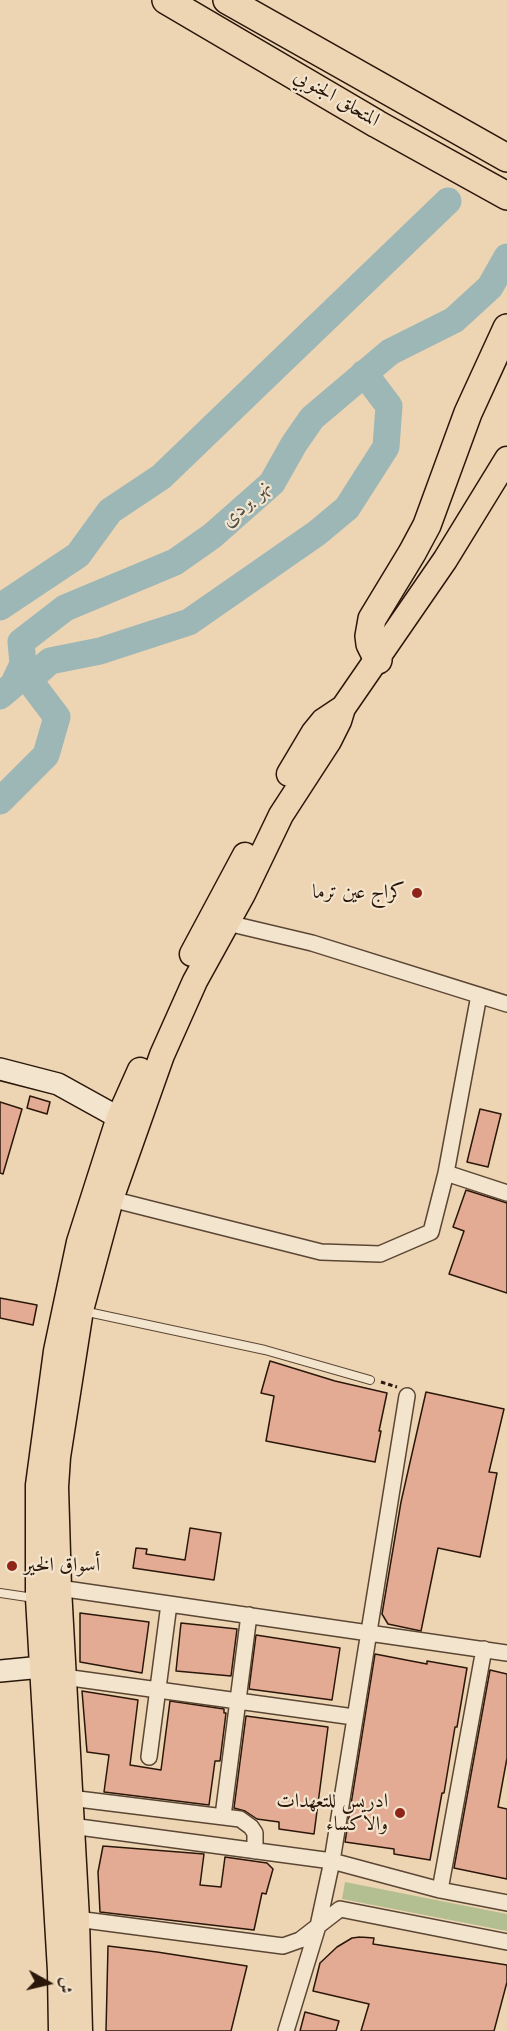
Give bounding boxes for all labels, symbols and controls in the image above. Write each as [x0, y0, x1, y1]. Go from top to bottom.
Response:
street label: المتحلق الجنوبي [289, 65, 383, 133]
water label: نهر بردى [217, 474, 277, 534]
place label: كراج عين ترما [312, 881, 405, 905]
marker: كراج عين ترما [410, 886, 424, 900]
place label: أسواق الخير [24, 1554, 100, 1578]
marker: أسواق الخير [5, 1559, 19, 1573]
place label: ادريس للتعهدات والاكساء [276, 1790, 388, 1837]
marker: ادريس للتعهدات والاكساء [393, 1806, 407, 1820]
north arrow [18, 1953, 78, 2013]
text: ش [54, 1976, 78, 1995]

